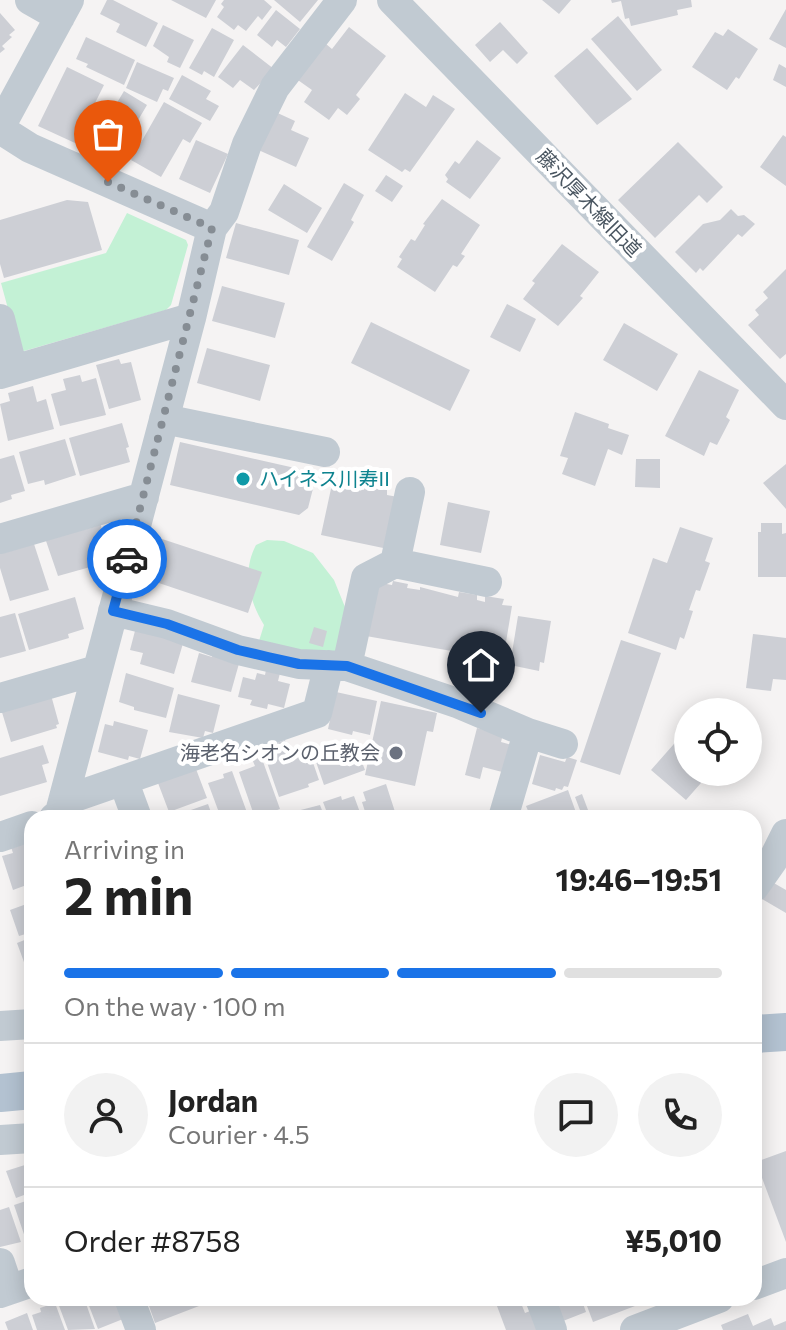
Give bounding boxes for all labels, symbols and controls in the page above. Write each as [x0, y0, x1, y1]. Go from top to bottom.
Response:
pin [74, 100, 142, 182]
icon: bag [86, 112, 130, 156]
street label: 藤沢厚木線旧道 [532, 144, 647, 261]
place label: ハイネス川寿II [259, 466, 390, 490]
marker: ハイネス川寿II [234, 470, 252, 488]
courier [87, 519, 167, 599]
icon: car [105, 537, 149, 581]
pin [447, 631, 515, 713]
icon: home [459, 643, 503, 687]
map controls [674, 698, 762, 786]
button: locate [674, 698, 762, 786]
place label: 海老名シオンの丘教会 [180, 740, 380, 764]
marker: 海老名シオンの丘教会 [387, 744, 405, 762]
text: Arriving in [64, 833, 185, 864]
text: 19:46–19:51 [556, 860, 722, 897]
text: 2 min [64, 862, 193, 926]
text: On the way · 100 m [64, 990, 286, 1021]
button: person [64, 1073, 148, 1157]
button: chat [534, 1073, 618, 1157]
button: phone [638, 1073, 722, 1157]
text: Jordan [168, 1081, 258, 1118]
text: Courier · 4.5 [168, 1118, 310, 1149]
text: Order #8758 [64, 1221, 241, 1258]
text: ¥5,010 [625, 1221, 722, 1258]

